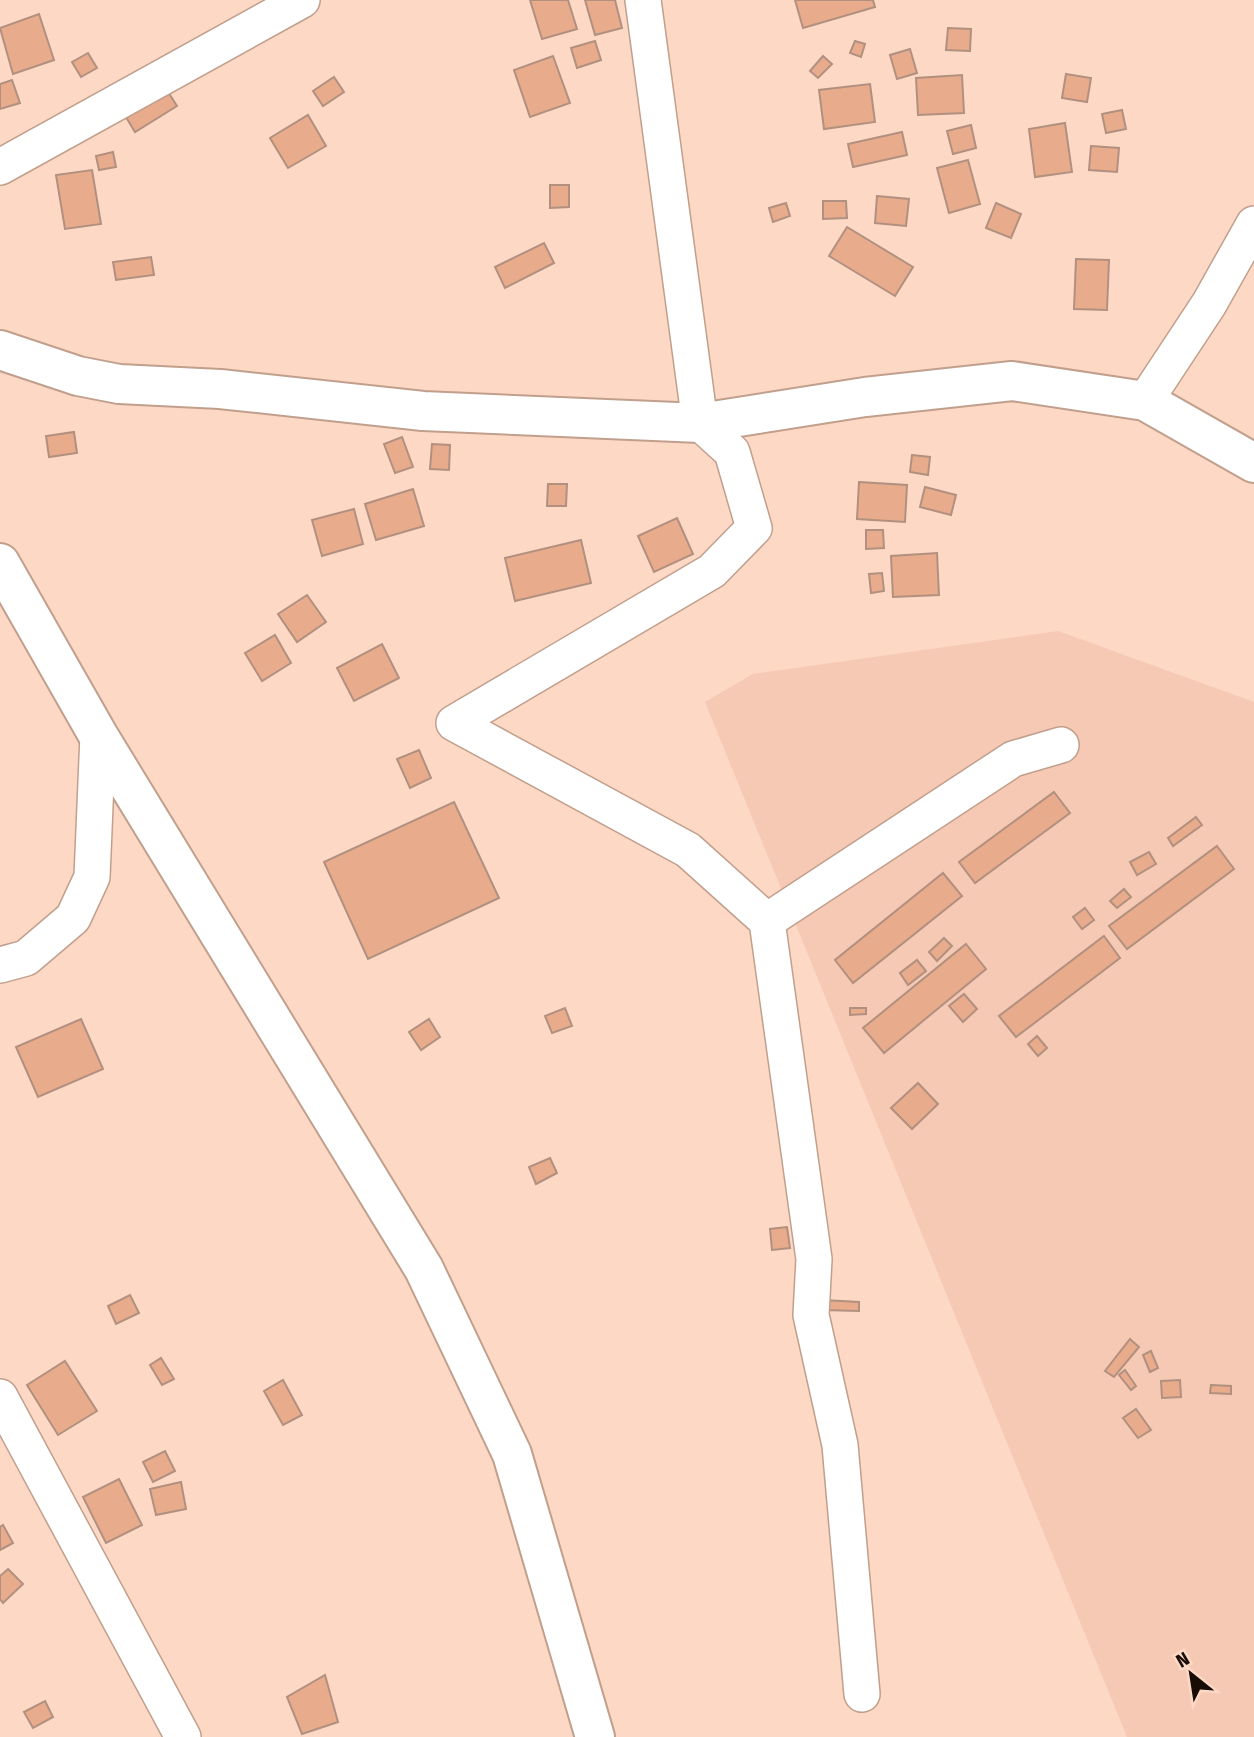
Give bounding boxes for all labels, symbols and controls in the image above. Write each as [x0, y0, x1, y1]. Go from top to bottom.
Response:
north arrow [1156, 1639, 1226, 1709]
text: N [1172, 1647, 1193, 1673]

